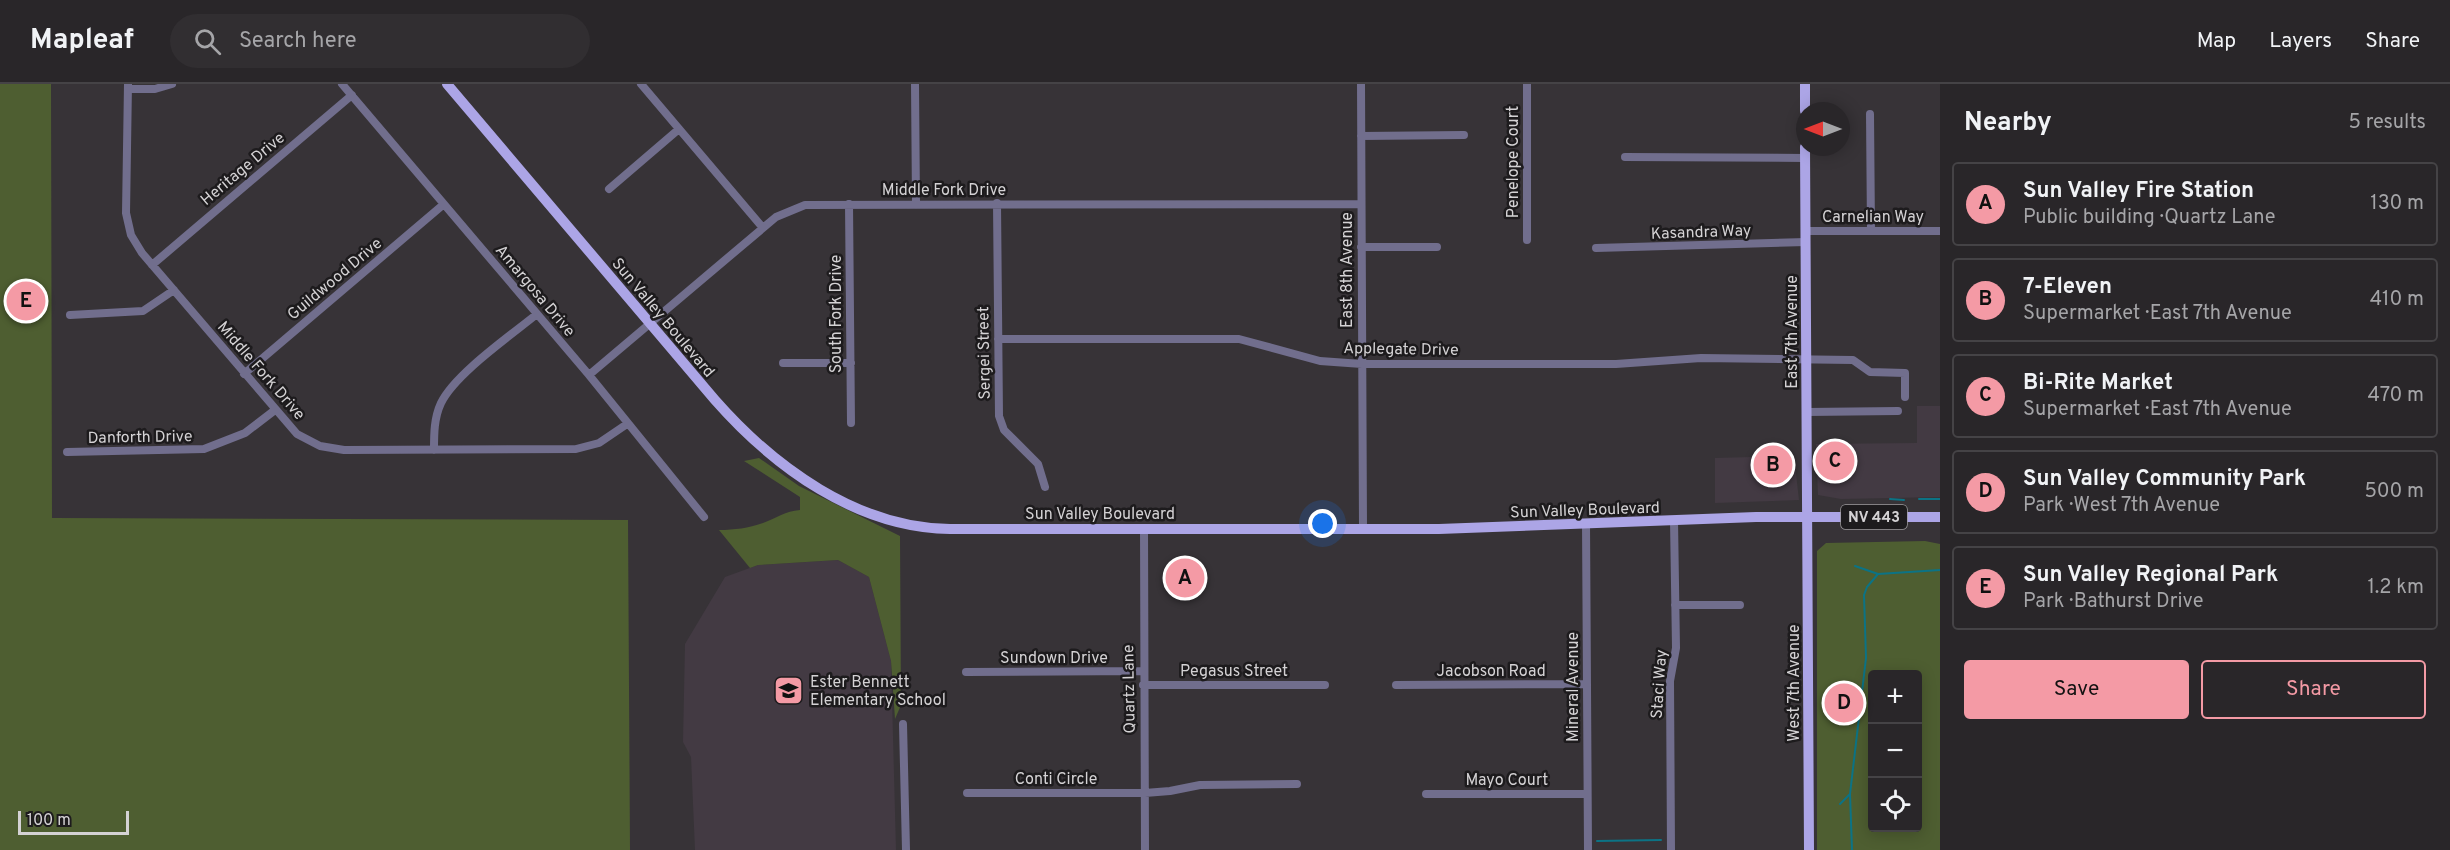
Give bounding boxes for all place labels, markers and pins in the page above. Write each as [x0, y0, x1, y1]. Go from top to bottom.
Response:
pin: E [6, 278, 46, 324]
pin: C [1816, 438, 1854, 484]
pin: B [1754, 442, 1792, 488]
pin: A [1166, 556, 1204, 600]
place label: Ester Bennett Elementary School [810, 673, 946, 711]
school or university icon: Ester Bennett Elementary School [773, 674, 805, 706]
pin: D [1824, 680, 1864, 726]

